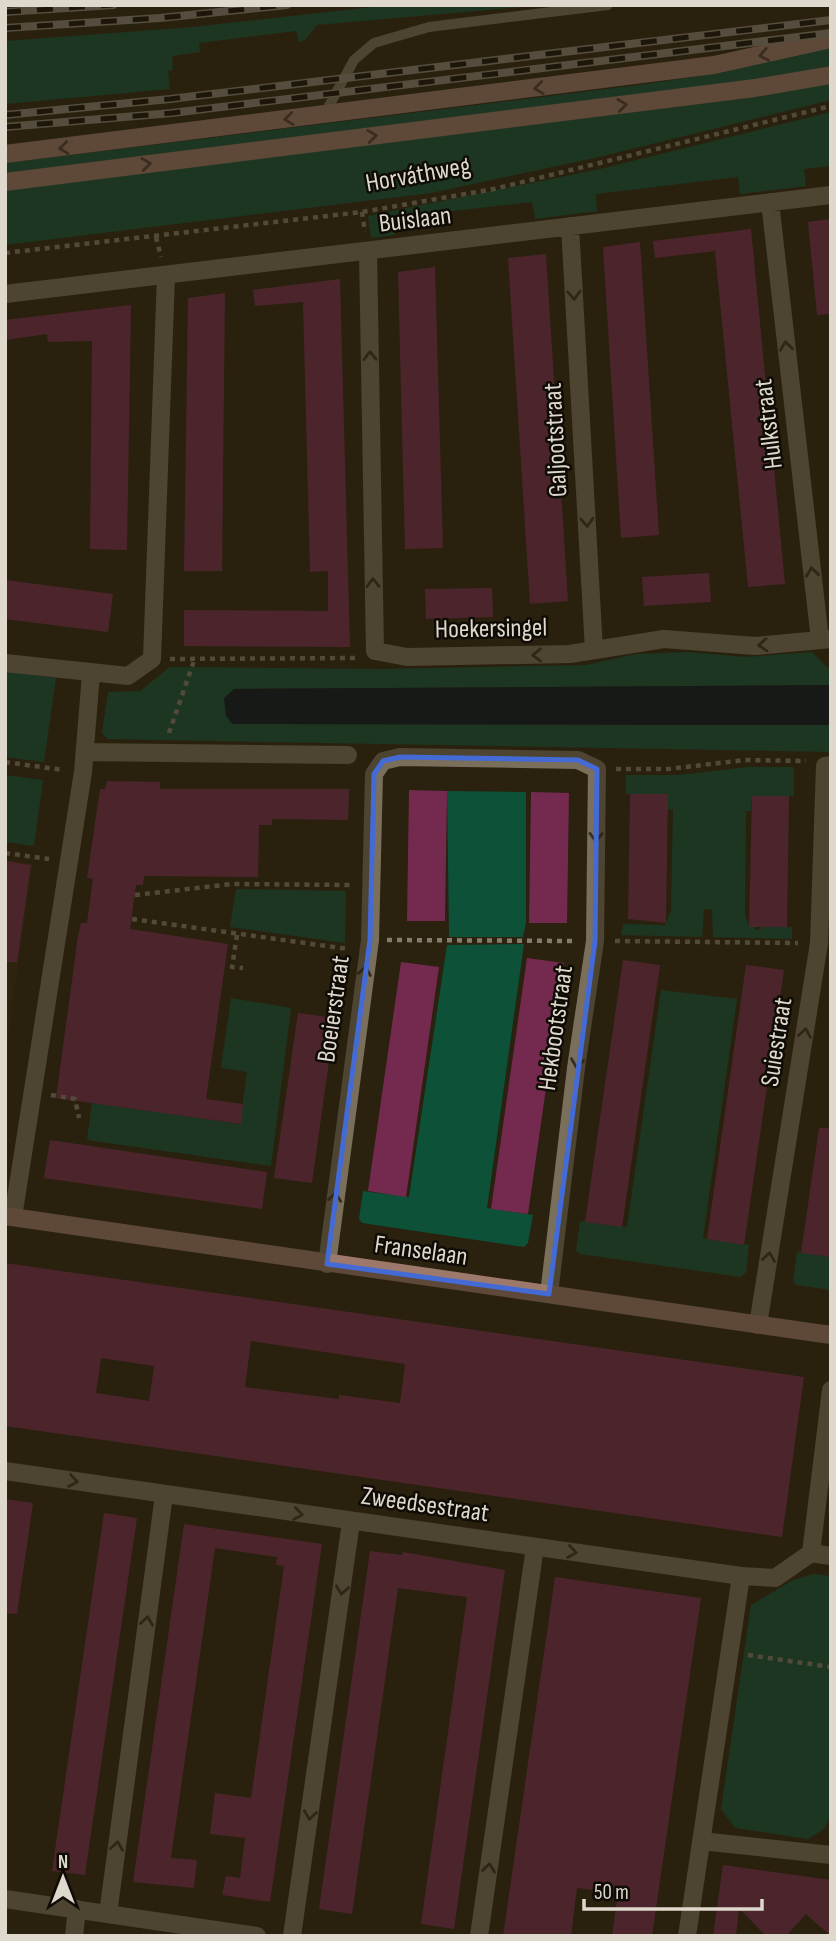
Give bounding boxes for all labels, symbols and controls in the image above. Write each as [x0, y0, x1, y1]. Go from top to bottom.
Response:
one-way arrow [758, 47, 770, 62]
one-way arrow [533, 80, 545, 95]
one-way arrow [616, 97, 628, 112]
one-way arrow [283, 111, 295, 126]
one-way arrow [366, 129, 377, 144]
one-way arrow [58, 140, 69, 155]
street label: Horváthweg [363, 151, 473, 199]
one-way arrow [140, 157, 152, 172]
street label: Buislaan [377, 200, 453, 240]
one-way arrow [566, 289, 581, 300]
one-way arrow [779, 340, 794, 352]
one-way arrow [362, 350, 377, 361]
street label: Hulkstraat [748, 377, 790, 471]
street label: Galjootstraat [538, 382, 574, 498]
one-way arrow [579, 516, 594, 527]
one-way arrow [805, 566, 820, 578]
one-way arrow [366, 577, 381, 588]
street label: Hoekersingel [435, 613, 547, 645]
one-way arrow [757, 637, 768, 652]
one-way arrow [531, 647, 542, 662]
one-way arrow [589, 832, 604, 843]
street label: Boeierstraat [311, 954, 357, 1064]
street label: Hekbootstraat [532, 963, 580, 1093]
one-way arrow [357, 965, 372, 977]
street label: Suiestraat [755, 995, 799, 1089]
one-way arrow [797, 1027, 812, 1039]
one-way arrow [569, 1057, 584, 1069]
one-way arrow [328, 1191, 343, 1203]
street label: Franselaan [372, 1229, 470, 1273]
one-way arrow [761, 1251, 776, 1263]
one-way arrow [67, 1473, 79, 1488]
street label: Zweedsestraat [359, 1481, 491, 1529]
one-way arrow [292, 1507, 304, 1522]
one-way arrow [566, 1544, 578, 1559]
one-way arrow [335, 1584, 350, 1596]
one-way arrow [139, 1615, 154, 1627]
one-way arrow [302, 1809, 317, 1821]
one-way arrow [109, 1840, 124, 1852]
north arrow [28, 1843, 98, 1913]
text: N [58, 1851, 68, 1874]
one-way arrow [481, 1862, 496, 1874]
scale bar [584, 1868, 762, 1912]
text: 50 m [594, 1880, 629, 1905]

